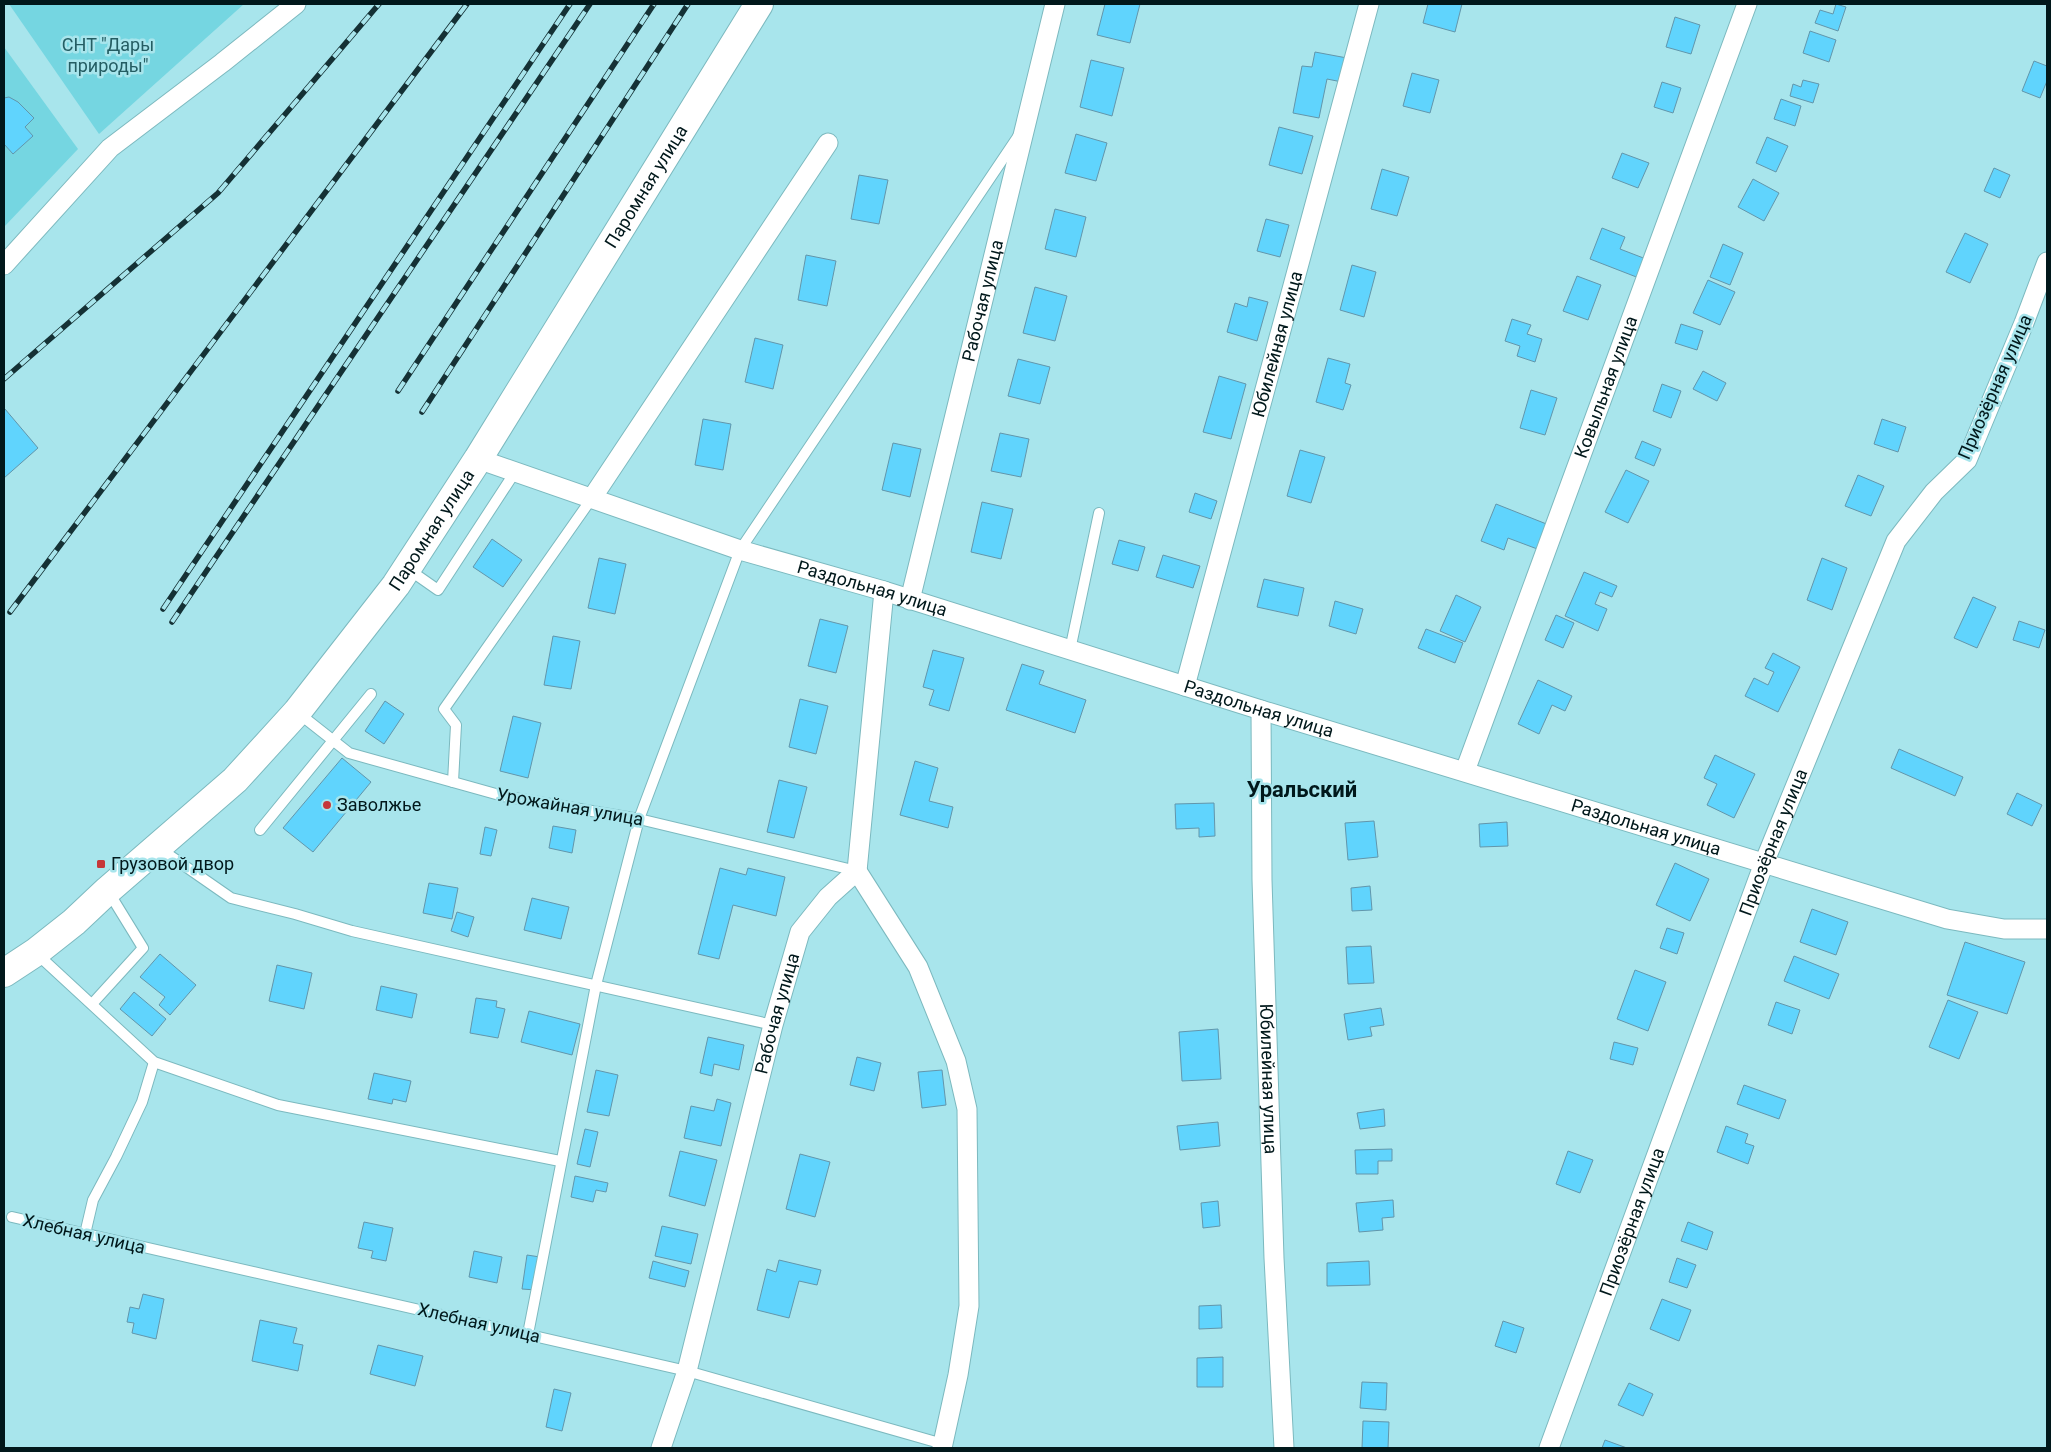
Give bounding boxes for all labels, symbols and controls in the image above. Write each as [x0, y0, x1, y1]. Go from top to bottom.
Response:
park label: СНТ "Дары природы" [62, 34, 154, 76]
street label: Паромная улица [600, 121, 692, 252]
street label: Рабочая улица [957, 238, 1007, 364]
street label: Юбилейная улица [1247, 269, 1306, 420]
street label: Приозёрная улица [1953, 311, 2036, 462]
street label: Ковыльная улица [1570, 313, 1641, 461]
street label: Паромная улица [384, 465, 478, 594]
street label: Раздольная улица [795, 556, 950, 620]
street label: Раздольная улица [1182, 675, 1336, 742]
street label: Приозёрная улица [1735, 765, 1812, 918]
district label: Уральский [1247, 777, 1357, 802]
street label: Урожайная улица [495, 783, 645, 830]
place label: Заволжье [337, 794, 421, 815]
street label: Раздольная улица [1569, 794, 1724, 860]
marker: Заволжье [321, 799, 333, 811]
place label: Грузовой двор [111, 853, 234, 874]
marker: Грузовой двор [95, 858, 107, 870]
street label: Рабочая улица [750, 950, 803, 1076]
street label: Юбилейная улица [1256, 1003, 1282, 1154]
street label: Приозёрная улица [1595, 1145, 1668, 1299]
street label: Хлебная улица [21, 1209, 147, 1258]
street label: Хлебная улица [416, 1298, 542, 1347]

